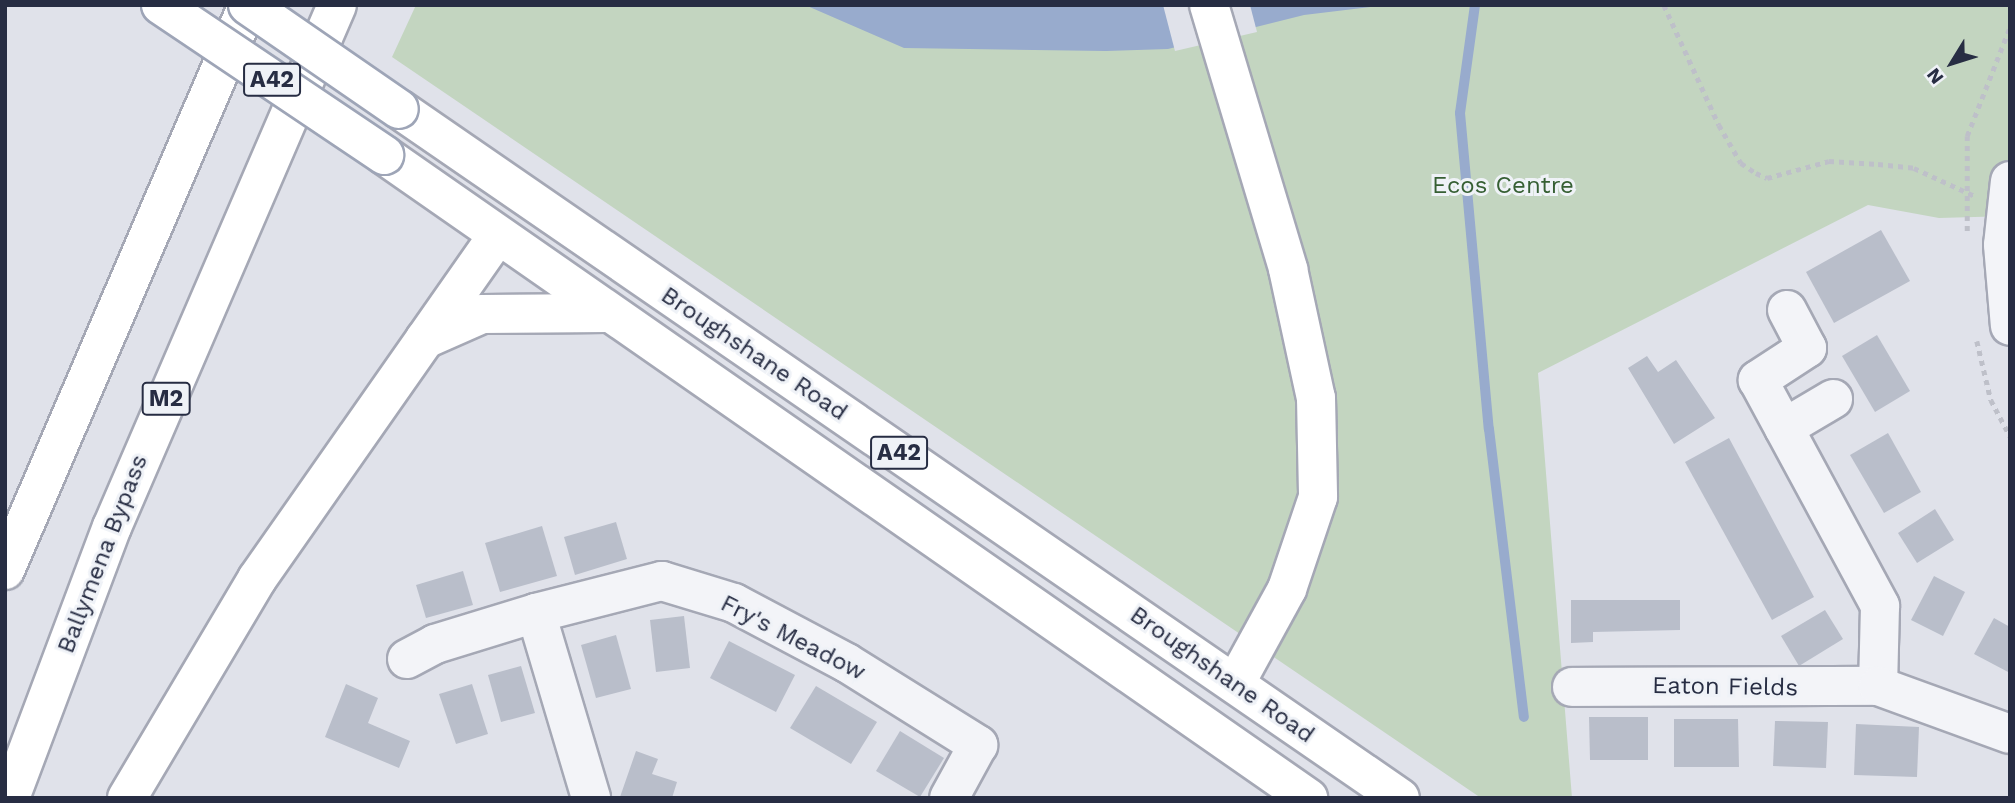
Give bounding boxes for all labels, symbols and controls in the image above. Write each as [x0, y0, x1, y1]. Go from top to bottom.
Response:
north arrow [1917, 28, 1987, 98]
road number: A42 [242, 60, 302, 100]
text: N [1922, 64, 1948, 89]
park label: Ecos Centre [1432, 172, 1574, 200]
street label: Broughshane Road [655, 281, 853, 427]
road number: M2 [142, 380, 190, 418]
road number: A42 [869, 433, 929, 472]
street label: Ballymena Bypass [52, 450, 154, 658]
street label: Fry's Meadow [716, 589, 870, 687]
street label: Broughshane Road [1124, 601, 1320, 749]
street label: Eaton Fields [1652, 671, 1798, 703]

